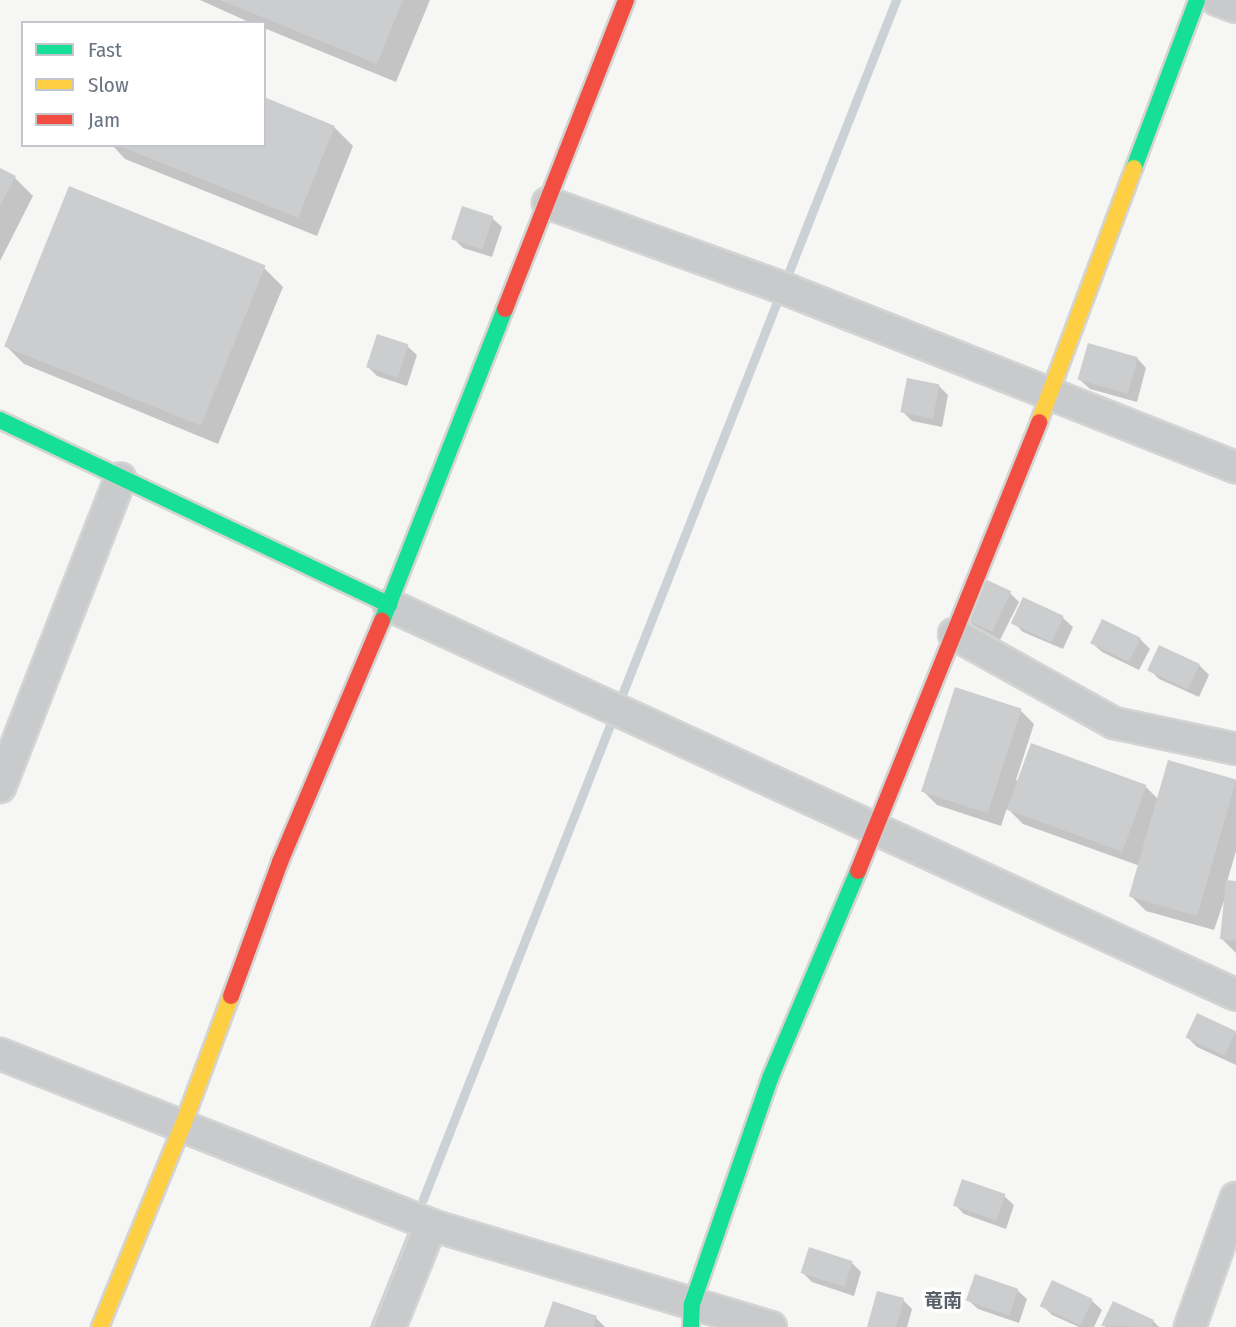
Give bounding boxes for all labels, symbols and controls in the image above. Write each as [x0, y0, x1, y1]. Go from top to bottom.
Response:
legend [21, 21, 266, 147]
text: Fast [88, 37, 122, 63]
text: Slow [88, 72, 129, 98]
text: Jam [88, 107, 120, 133]
district label: 竜南 [924, 1290, 962, 1312]

